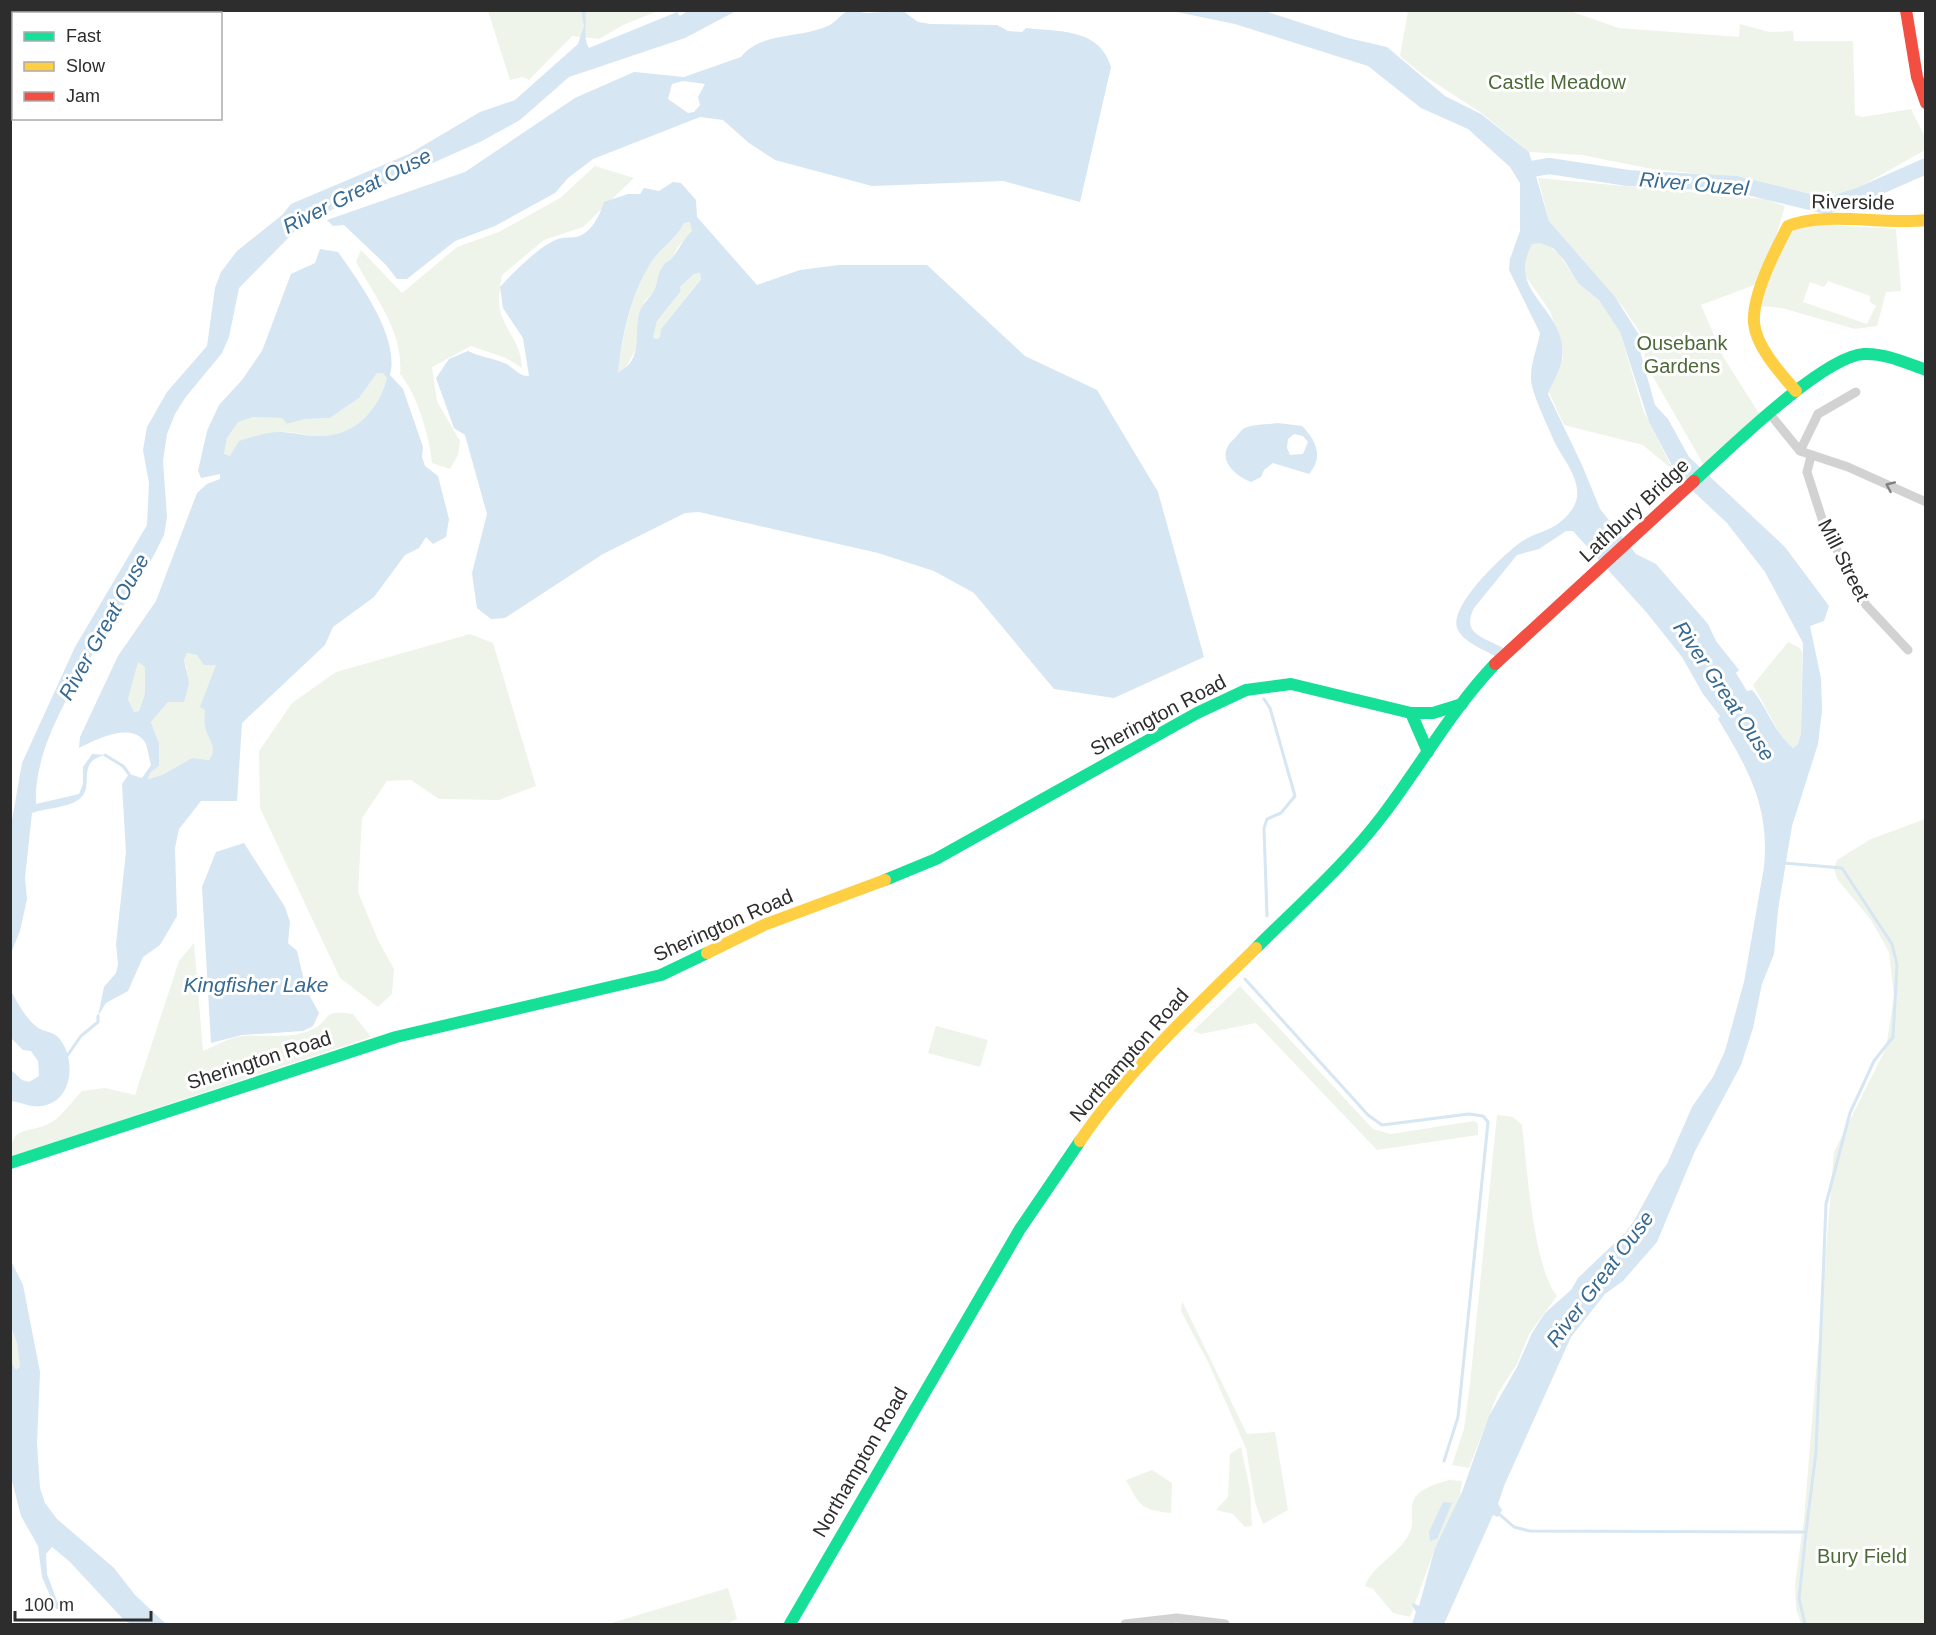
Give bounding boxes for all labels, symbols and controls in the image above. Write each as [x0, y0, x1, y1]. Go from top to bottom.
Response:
legend [12, 12, 222, 120]
text: Fast [66, 26, 101, 46]
text: Slow [66, 56, 106, 76]
park label: Castle Meadow [1488, 71, 1626, 93]
text: Jam [66, 86, 100, 106]
water label: River Great Ouse [279, 143, 435, 238]
water label: River Ouzel [1638, 167, 1751, 200]
street label: Riverside [1811, 190, 1895, 214]
park label: Ousebank Gardens [1636, 332, 1729, 377]
street label: Lathbury Bridge [1575, 454, 1693, 566]
one-way arrow [1886, 481, 1897, 493]
street label: Mill Street [1814, 515, 1874, 605]
water label: River Great Ouse [54, 550, 153, 704]
water label: River Great Ouse [1669, 617, 1780, 765]
street label: Sherington Road [1087, 670, 1229, 760]
street label: Sherington Road [650, 884, 796, 966]
water label: Kingfisher Lake [184, 973, 328, 996]
street label: Northampton Road [1065, 984, 1193, 1126]
street label: Sherington Road [184, 1026, 334, 1094]
water label: River Great Ouse [1541, 1207, 1658, 1351]
street label: Northampton Road [808, 1383, 912, 1541]
park label: Bury Field [1817, 1545, 1907, 1567]
scale bar [15, 1584, 152, 1622]
text: 100 m [24, 1595, 74, 1615]

